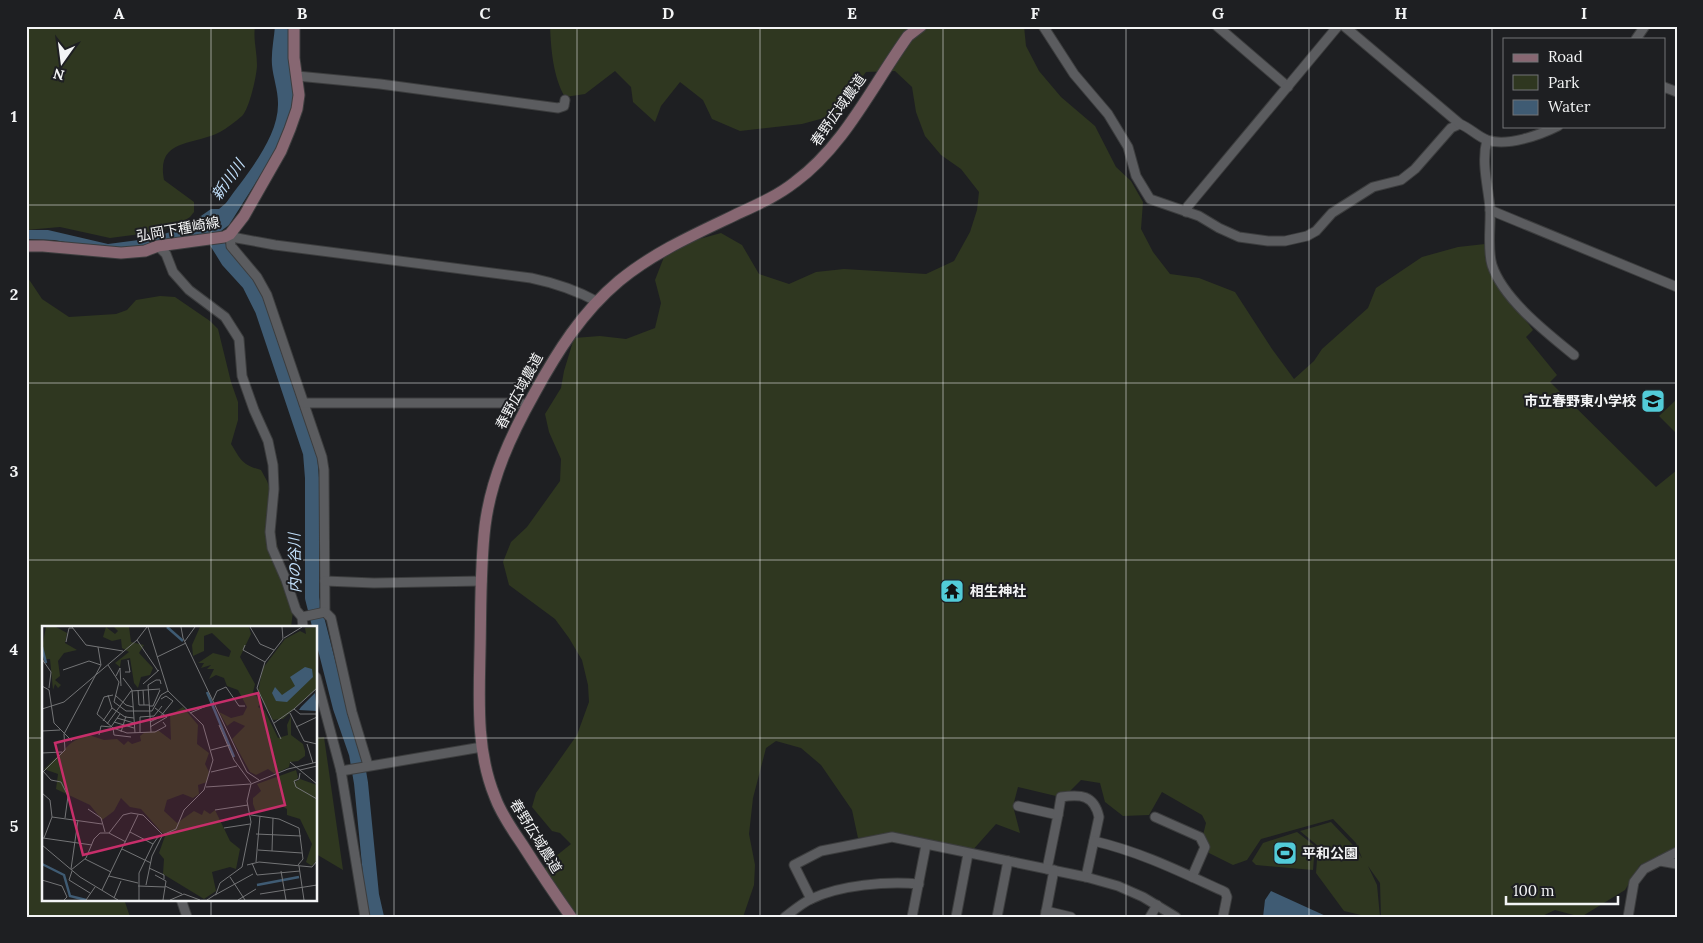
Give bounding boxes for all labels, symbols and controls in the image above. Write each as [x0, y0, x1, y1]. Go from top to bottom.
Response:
text: A [114, 3, 125, 23]
text: B [297, 3, 308, 23]
text: C [479, 3, 491, 23]
text: D [662, 3, 674, 23]
text: E [847, 3, 857, 23]
text: F [1030, 3, 1040, 23]
text: G [1212, 3, 1224, 23]
text: H [1395, 3, 1408, 23]
text: I [1581, 3, 1587, 23]
north arrow [38, 38, 88, 88]
legend [1503, 38, 1666, 128]
text: Road [1548, 47, 1583, 66]
text: N [51, 65, 66, 85]
street label: 春野広域農道 [807, 70, 869, 150]
text: Park [1548, 73, 1579, 92]
text: Water [1548, 97, 1591, 116]
text: 1 [11, 106, 17, 126]
water label: 新川川 [207, 154, 249, 204]
street label: 弘岡下種崎線 [135, 213, 221, 245]
text: 2 [10, 284, 18, 304]
street label: 春野広域農道 [491, 350, 547, 432]
school or university icon: 市立春野東小学校 [1640, 388, 1666, 414]
place label: 市立春野東小学校 [1524, 392, 1636, 410]
text: 3 [10, 461, 19, 481]
water label: 内の谷川 [284, 531, 305, 593]
temple icon: 相生神社 [939, 578, 965, 604]
place label: 相生神社 [970, 582, 1026, 600]
inset map [42, 626, 318, 900]
text: 4 [10, 639, 19, 659]
street label: 春野広域農道 [506, 796, 566, 876]
text: 5 [10, 816, 19, 836]
sports icon: 平和公園 [1272, 840, 1298, 866]
place label: 平和公園 [1302, 844, 1358, 862]
scale bar [1506, 873, 1618, 905]
text: 100 m [1513, 881, 1554, 900]

